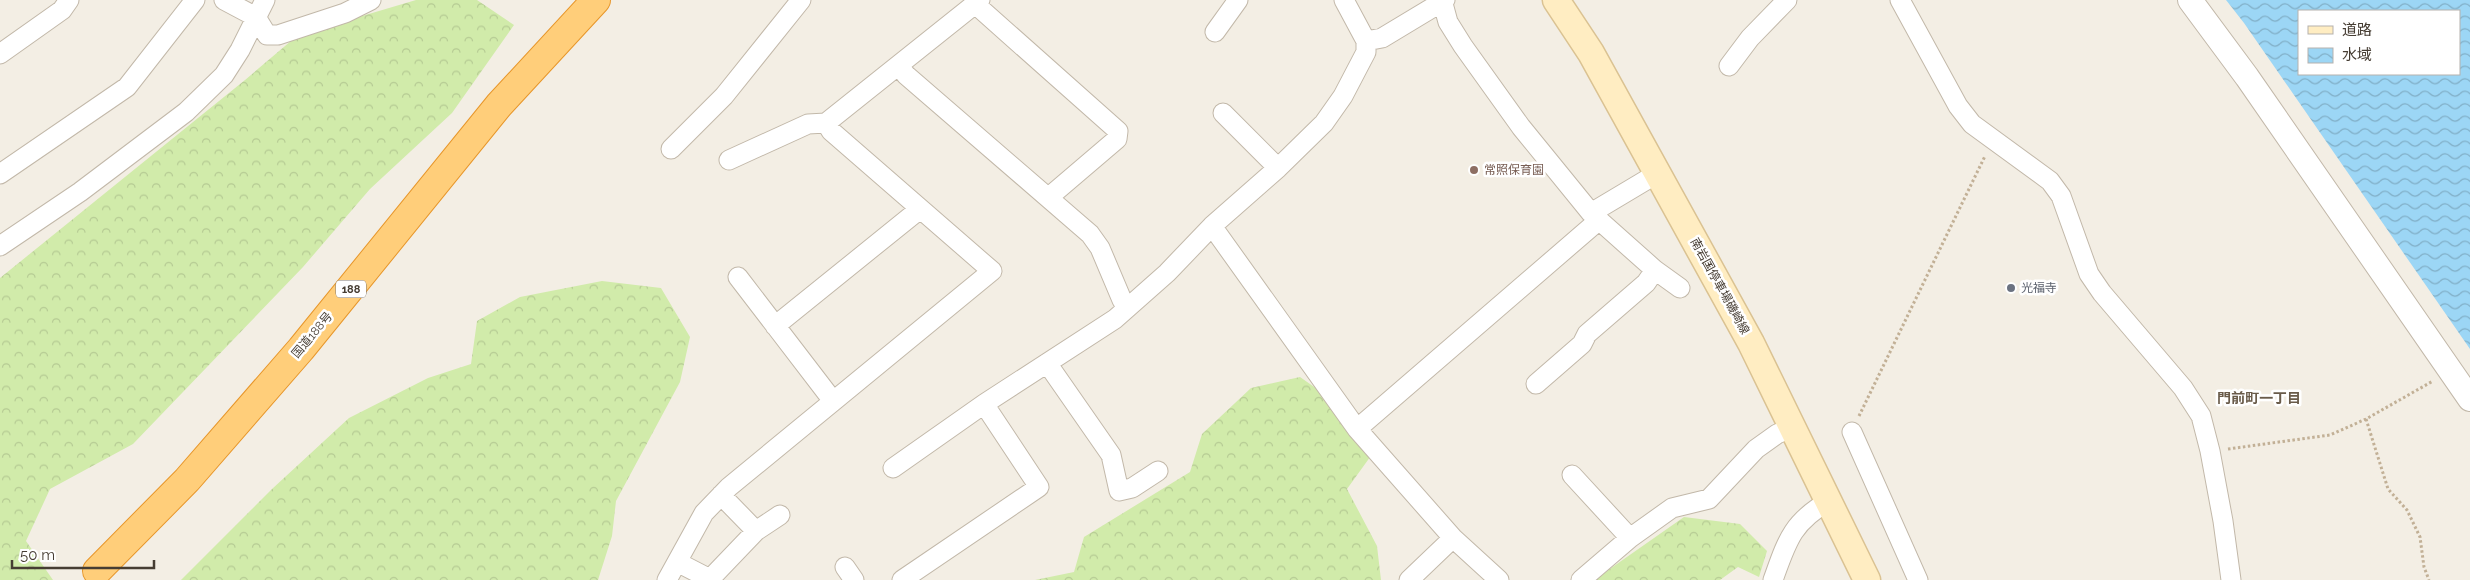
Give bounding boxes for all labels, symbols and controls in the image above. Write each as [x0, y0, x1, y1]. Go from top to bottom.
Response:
legend [2298, 10, 2460, 75]
text: 道路 [2342, 21, 2372, 39]
text: 水域 [2342, 46, 2372, 64]
place label: 常照保育園 [1484, 163, 1544, 177]
marker: 常照保育園 [1468, 164, 1480, 176]
street label: 南岩国停車場磯崎線 [1688, 235, 1752, 337]
road number: 188 [336, 280, 366, 298]
place label: 光福寺 [2021, 281, 2057, 295]
marker: 光福寺 [2005, 282, 2017, 294]
street label: 国道188号 [289, 309, 335, 361]
district label: 門前町一丁目 [2217, 390, 2301, 406]
scale bar [12, 538, 155, 570]
text: 50 m [20, 546, 55, 564]

